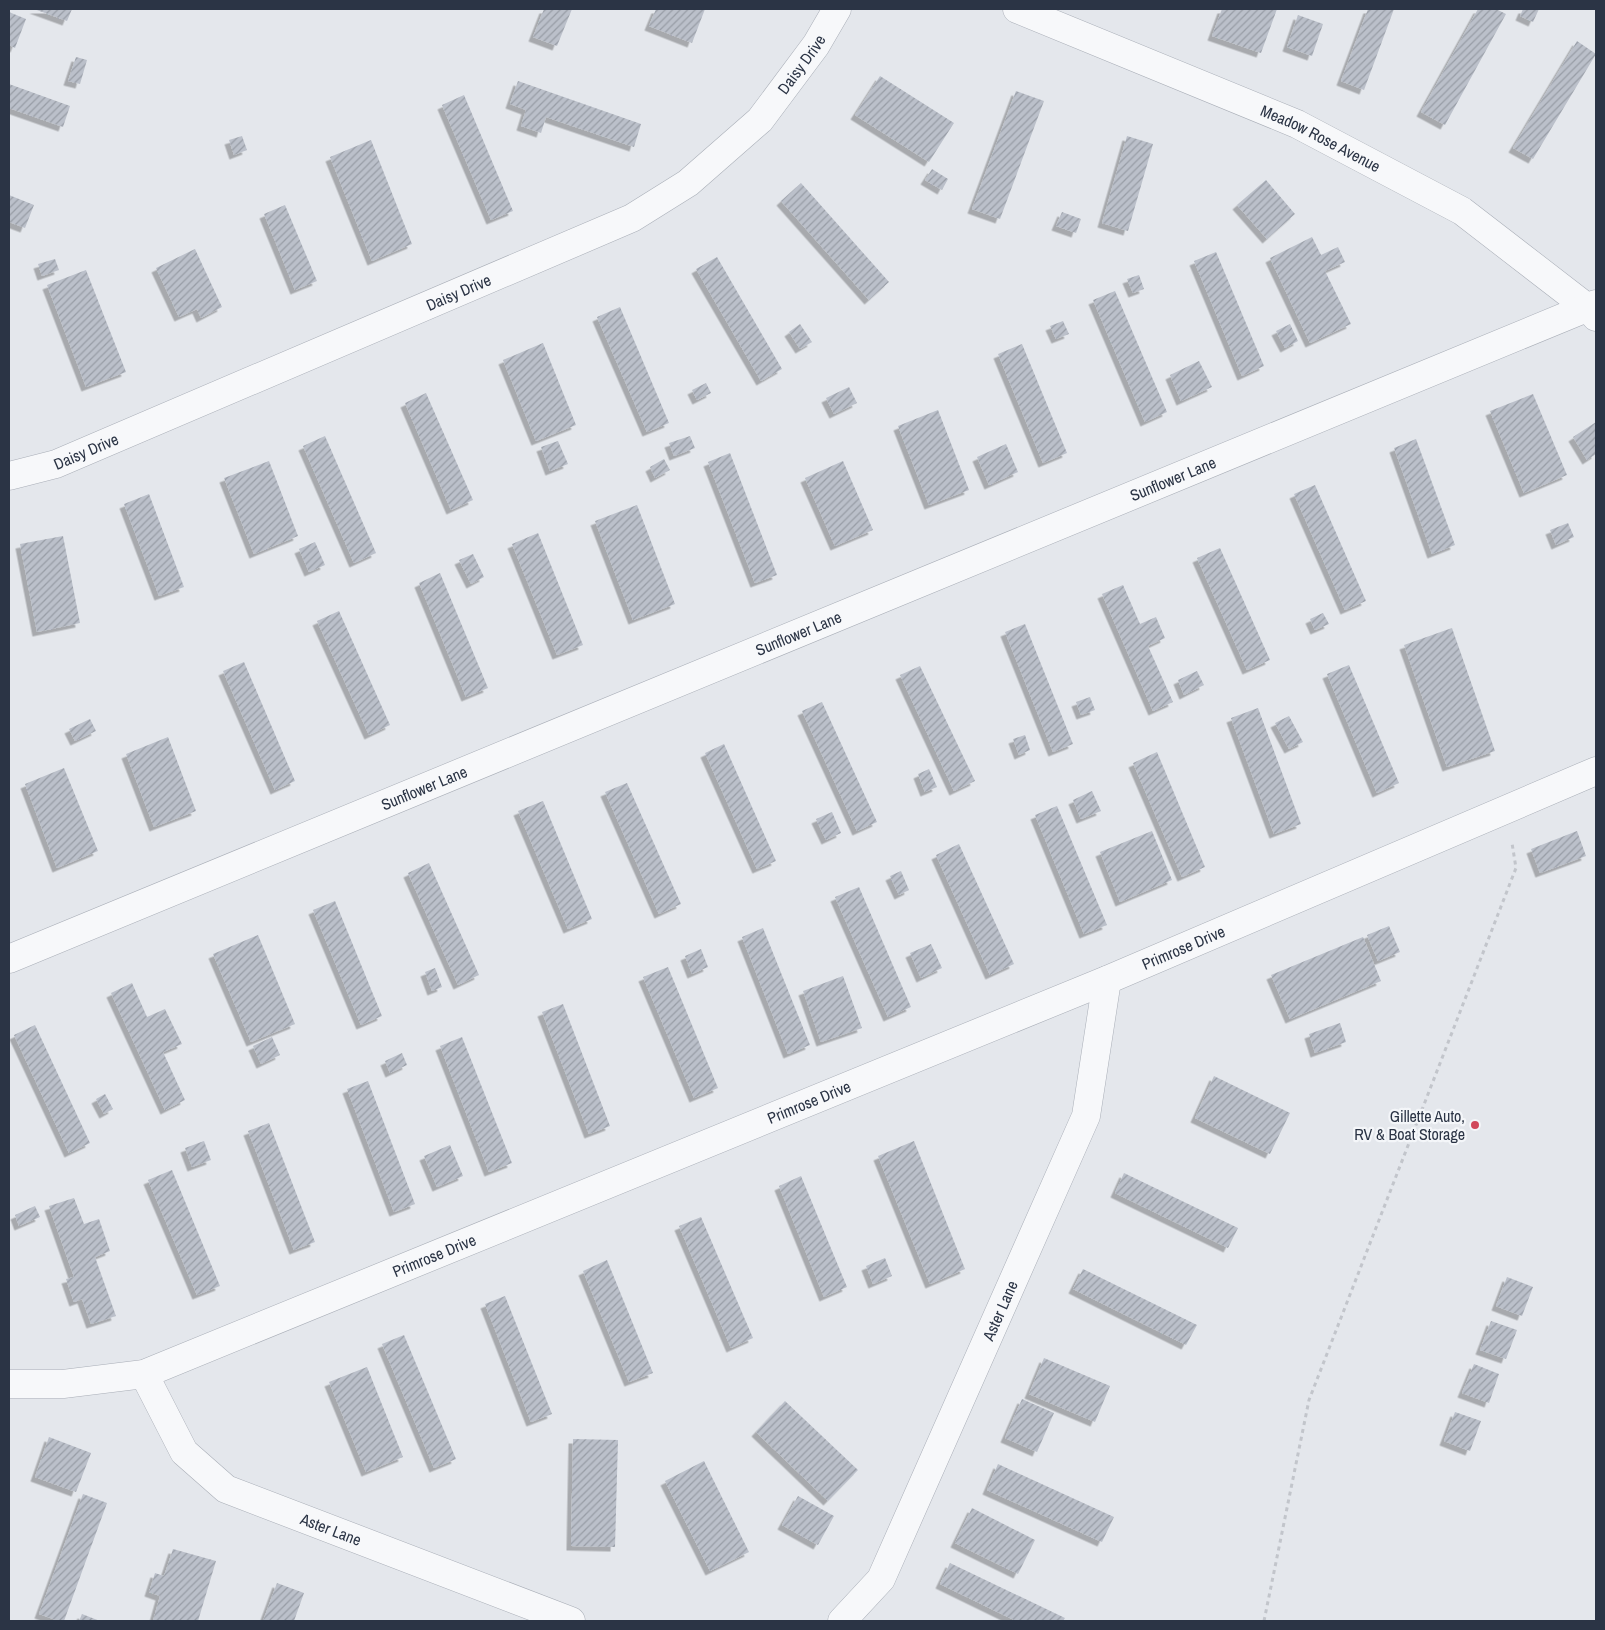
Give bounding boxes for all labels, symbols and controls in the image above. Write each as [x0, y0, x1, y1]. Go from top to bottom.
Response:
street label: Daisy Drive [772, 31, 831, 98]
street label: Meadow Rose Avenue [1257, 99, 1384, 177]
street label: Daisy Drive [422, 269, 494, 316]
street label: Daisy Drive [50, 428, 122, 475]
street label: Sunflower Lane [1126, 451, 1219, 506]
street label: Sunflower Lane [752, 606, 845, 661]
street label: Sunflower Lane [378, 760, 470, 815]
street label: Primrose Drive [1138, 920, 1228, 975]
street label: Primrose Drive [764, 1075, 854, 1129]
place label: Gillette Auto, RV & Boat Storage [1354, 1105, 1465, 1145]
marker: Gillette Auto, RV & Boat Storage [1469, 1119, 1481, 1131]
street label: Primrose Drive [389, 1228, 479, 1282]
street label: Aster Lane [977, 1277, 1023, 1345]
street label: Aster Lane [296, 1507, 365, 1551]

